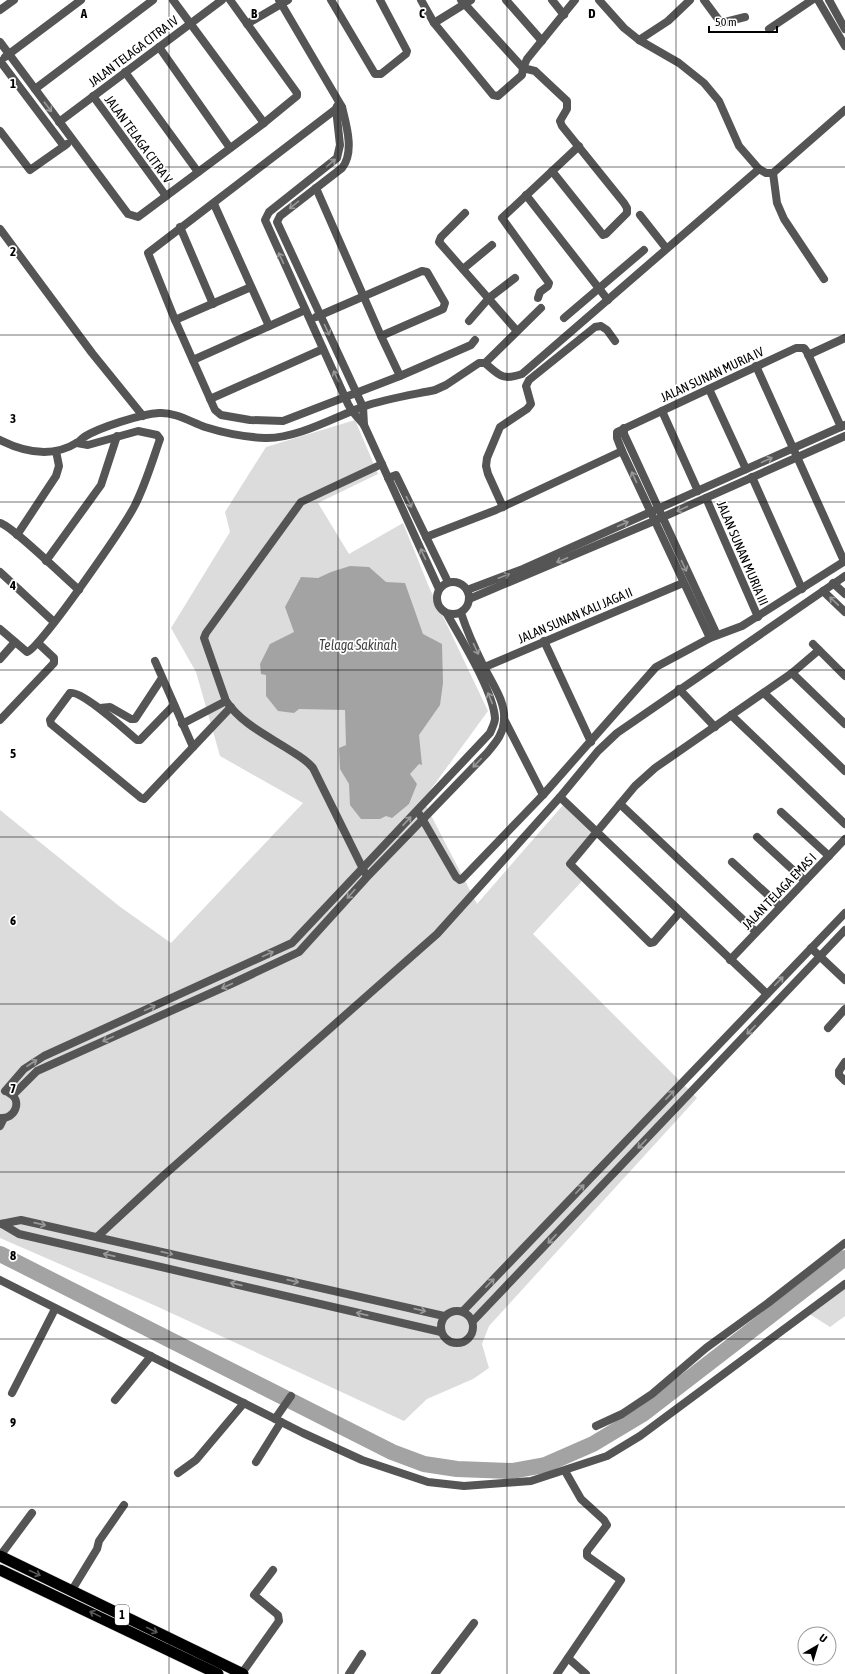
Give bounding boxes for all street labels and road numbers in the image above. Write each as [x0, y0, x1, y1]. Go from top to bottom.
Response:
street label: JALAN TELAGA CITRA IV [85, 12, 181, 90]
street label: JALAN TELAGA CITRA V [102, 92, 176, 187]
street label: JALAN SUNAN MURIA IV [658, 344, 767, 405]
street label: JALAN SUNAN MURIA III [714, 499, 771, 608]
street label: JALAN SUNAN KALI JAGA II [516, 585, 635, 646]
street label: JALAN TELAGA EMAS I [739, 850, 820, 933]
road number: 1 [115, 1605, 129, 1625]

